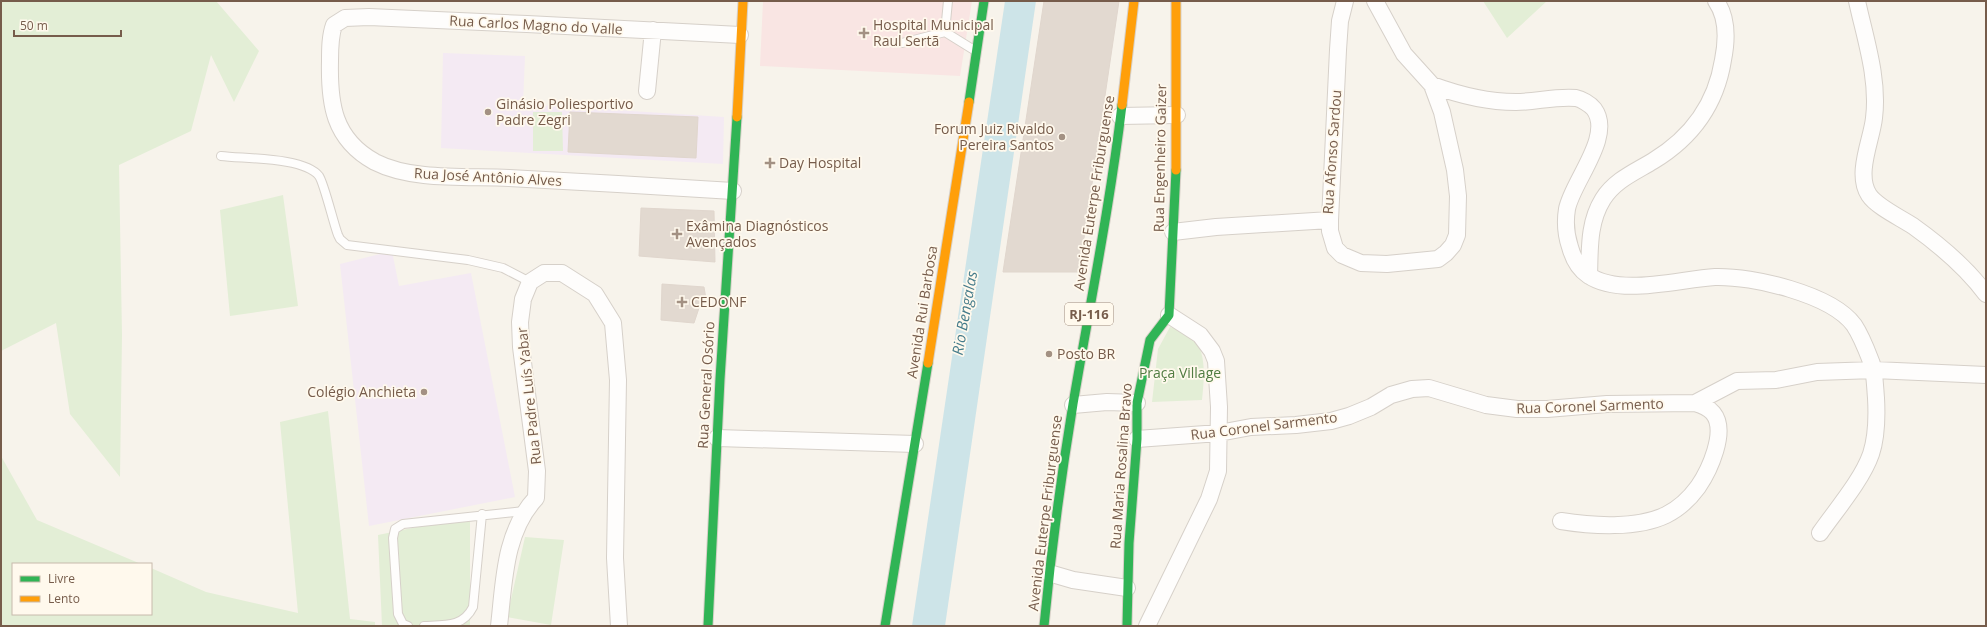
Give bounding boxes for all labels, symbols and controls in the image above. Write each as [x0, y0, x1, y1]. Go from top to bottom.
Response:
street label: Rua Carlos Magno do Valle [449, 10, 623, 39]
scale bar [14, 12, 121, 38]
place label: Hospital Municipal Raul Sertã [873, 15, 994, 50]
text: 50 m [20, 17, 48, 34]
marker: Hospital Municipal Raul Sertã [858, 27, 870, 39]
street label: Rua Engenheiro Gaizer [1149, 83, 1170, 232]
street label: Rua Afonso Sardou [1318, 89, 1345, 215]
place label: Ginásio Poliesportivo Padre Zegri [496, 94, 633, 129]
street label: Avenida Euterpe Friburguense [1069, 94, 1118, 292]
marker: Ginásio Poliesportivo Padre Zegri [483, 107, 493, 117]
place label: Forum Juiz Rivaldo Pereira Santos [934, 119, 1054, 154]
marker: Forum Juiz Rivaldo Pereira Santos [1057, 132, 1067, 142]
place label: Day Hospital [779, 153, 861, 172]
marker: Day Hospital [764, 157, 776, 169]
street label: Rua José Antônio Alves [414, 163, 563, 190]
place label: Exâmina Diagnósticos Avençados [686, 216, 829, 251]
marker: Exâmina Diagnósticos Avençados [671, 228, 683, 240]
street label: Avenida Rui Barbosa [902, 244, 941, 380]
water label: Rio Bengalas [947, 269, 981, 356]
place label: CEDONF [691, 292, 746, 311]
marker: CEDONF [676, 296, 688, 308]
road number: RJ-116 [1065, 303, 1113, 325]
street label: Rua General Osório [693, 321, 718, 449]
street label: Rua Padre Luís Yabar [512, 326, 545, 466]
place label: Posto BR [1057, 344, 1116, 363]
marker: Posto BR [1044, 349, 1054, 359]
park label: Praça Village [1139, 363, 1221, 382]
place label: Colégio Anchieta [307, 382, 416, 401]
street label: Rua Maria Rosalina Bravo [1105, 382, 1136, 550]
marker: Colégio Anchieta [419, 387, 429, 397]
street label: Rua Coronel Sarmento [1516, 393, 1664, 418]
street label: Rua Coronel Sarmento [1190, 407, 1338, 444]
street label: Avenida Euterpe Friburguense [1023, 414, 1066, 612]
legend [12, 563, 152, 615]
text: Livre [48, 570, 75, 587]
text: Lento [48, 590, 80, 607]

